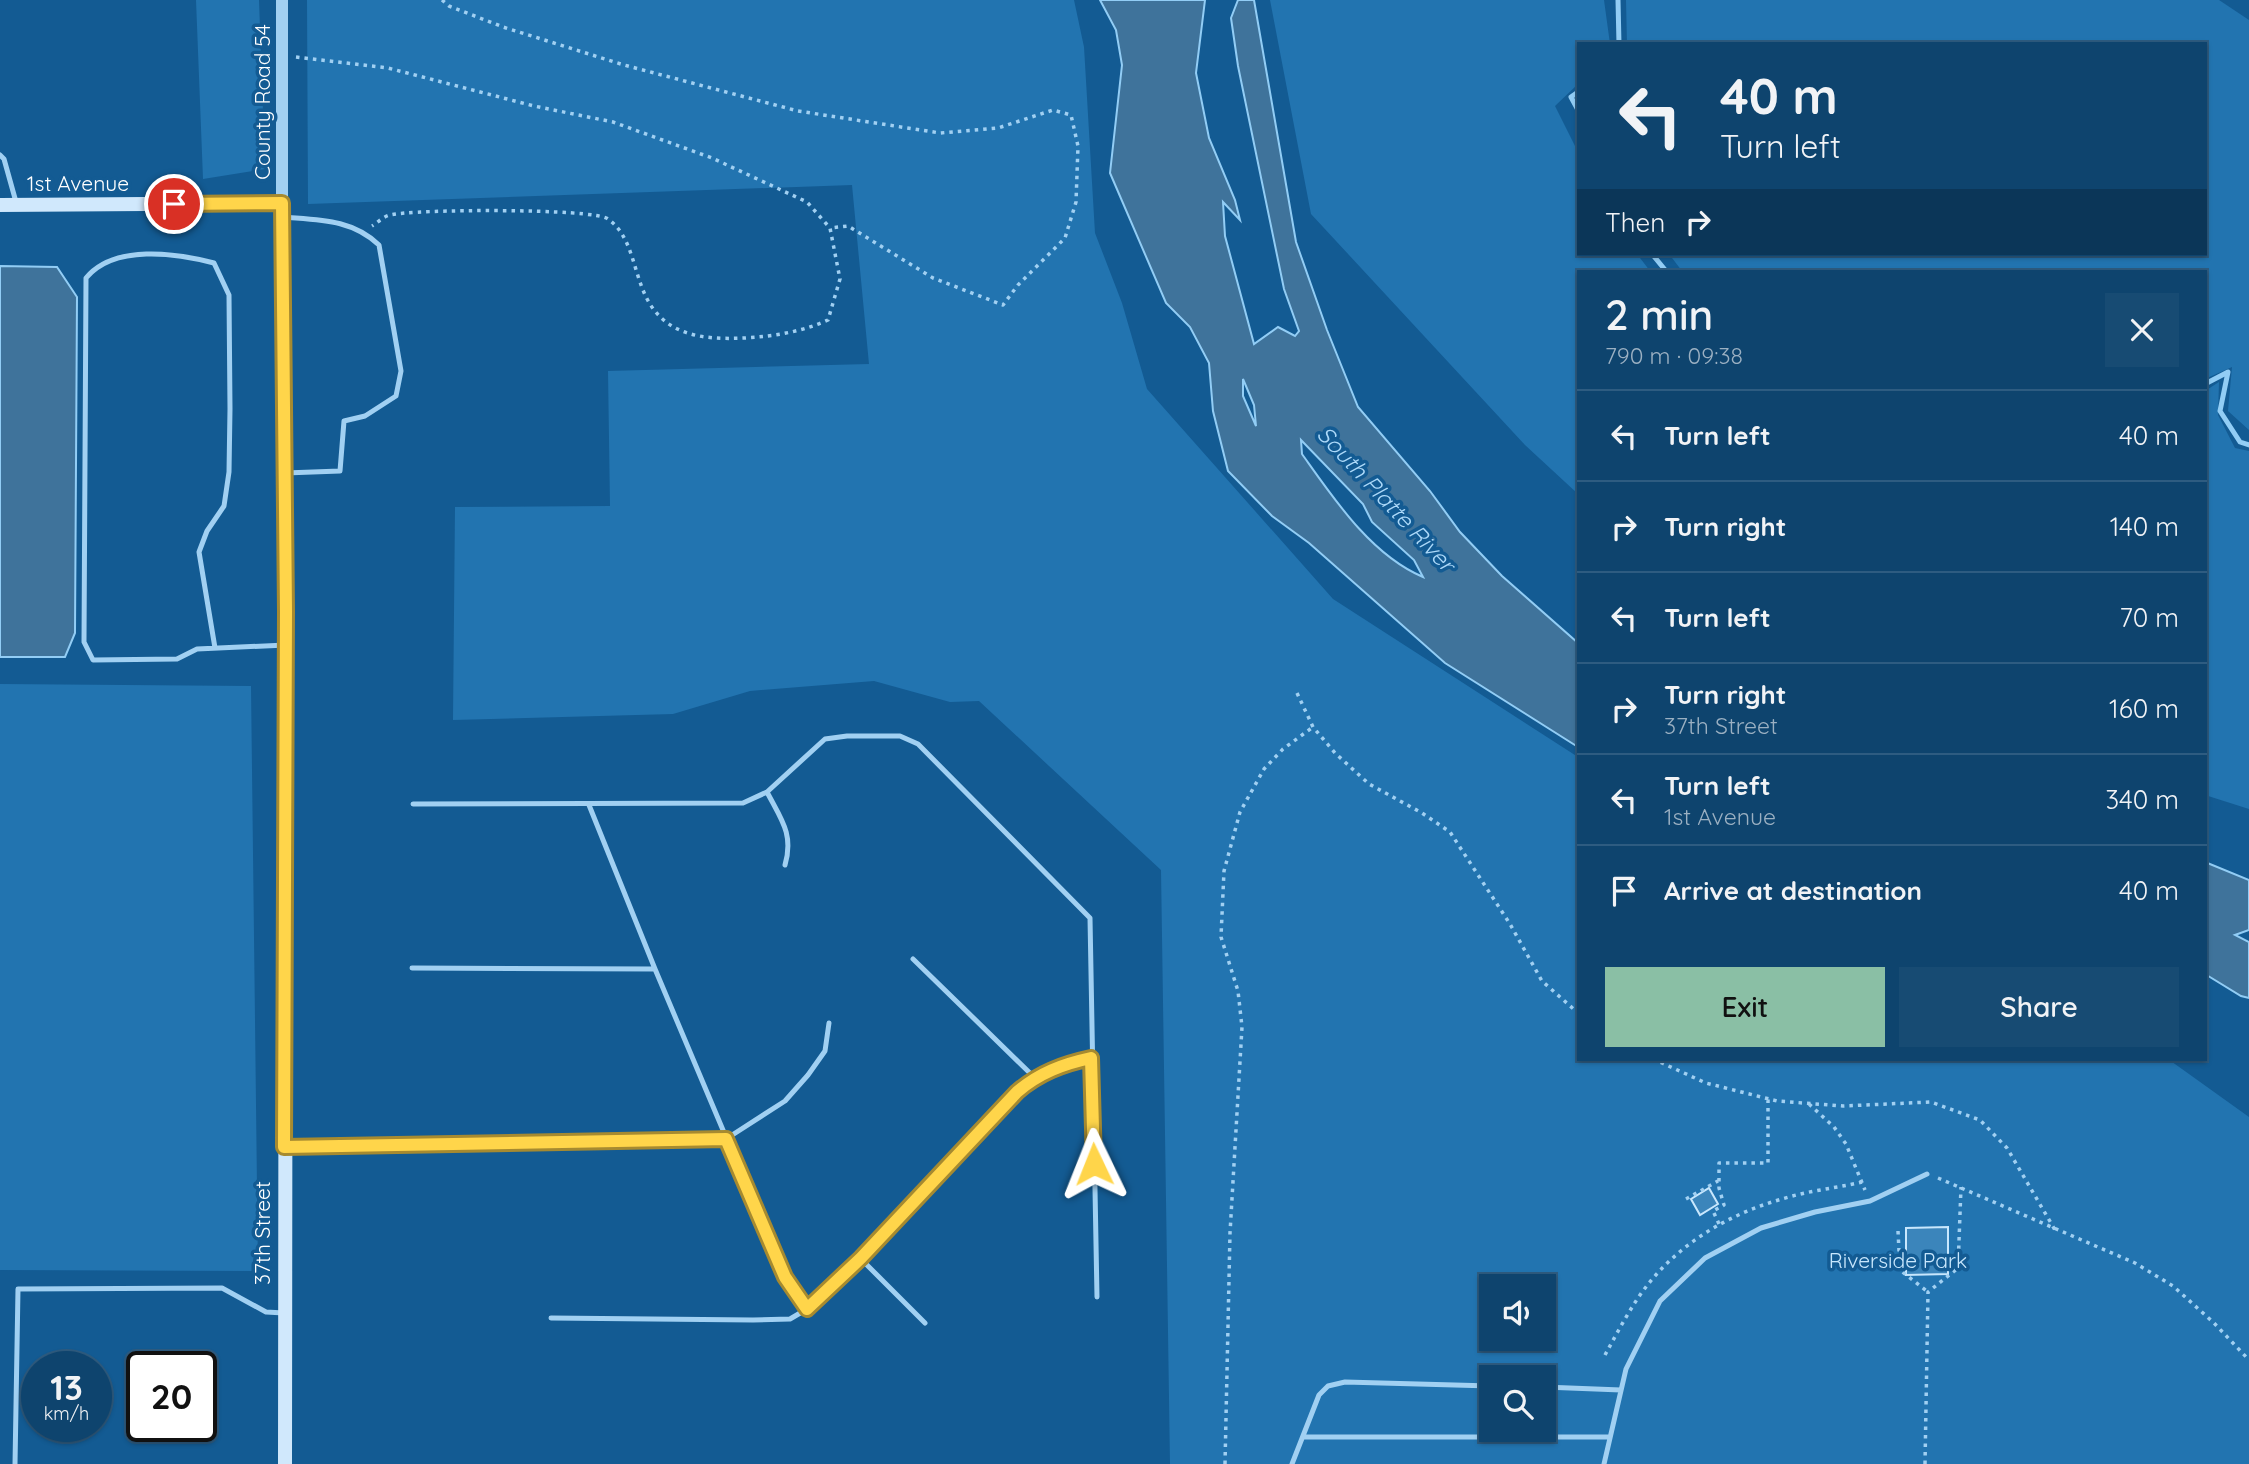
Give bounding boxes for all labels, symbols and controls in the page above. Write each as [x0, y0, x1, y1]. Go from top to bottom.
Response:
street label: County Road 54 [249, 24, 275, 180]
text: 40 m [1720, 65, 1838, 126]
icon: left [1605, 70, 1696, 161]
text: Turn left [1720, 126, 1841, 166]
street label: 1st Avenue [27, 170, 129, 196]
pin [144, 174, 204, 234]
icon: arrive [155, 185, 193, 223]
icon: right [1679, 203, 1717, 241]
text: Then [1605, 206, 1665, 239]
text: 2 min [1605, 288, 1713, 341]
button: close [2105, 293, 2179, 367]
text: 790 m · 09:38 [1605, 341, 1743, 370]
icon: left [1605, 417, 1643, 455]
text: Turn left [1664, 419, 1771, 452]
text: 40 m [2119, 419, 2179, 452]
water label: South Platte River [1311, 420, 1464, 580]
icon: right [1605, 508, 1643, 546]
text: Turn right [1664, 510, 1786, 543]
text: 140 m [2110, 510, 2179, 543]
icon: left [1605, 599, 1643, 637]
text: Turn left [1664, 601, 1771, 634]
text: 70 m [2119, 601, 2179, 634]
text: Turn right [1664, 678, 1786, 711]
icon: right [1605, 690, 1643, 728]
text: 160 m [2109, 692, 2179, 725]
text: 37th Street [1664, 711, 1778, 740]
text: Turn left [1664, 769, 1771, 802]
icon: left [1605, 781, 1643, 819]
text: 340 m [2105, 783, 2179, 816]
text: 1st Avenue [1664, 802, 1776, 831]
icon: arrive [1605, 872, 1643, 910]
text: Arrive at destination [1664, 874, 1922, 907]
text: 40 m [2119, 874, 2179, 907]
button: Exit [1605, 967, 1885, 1047]
button: Share [1899, 967, 2179, 1047]
position arrow [1057, 1127, 1131, 1201]
street label: 37th Street [249, 1181, 275, 1285]
park label: Riverside Park [1829, 1247, 1967, 1273]
map controls [1479, 1274, 1556, 1442]
button: sound [1479, 1274, 1556, 1351]
speed limit sign: 20 [126, 1351, 217, 1442]
text: 13 [50, 1365, 83, 1409]
button: search [1479, 1365, 1556, 1442]
text: km/h [44, 1402, 89, 1425]

